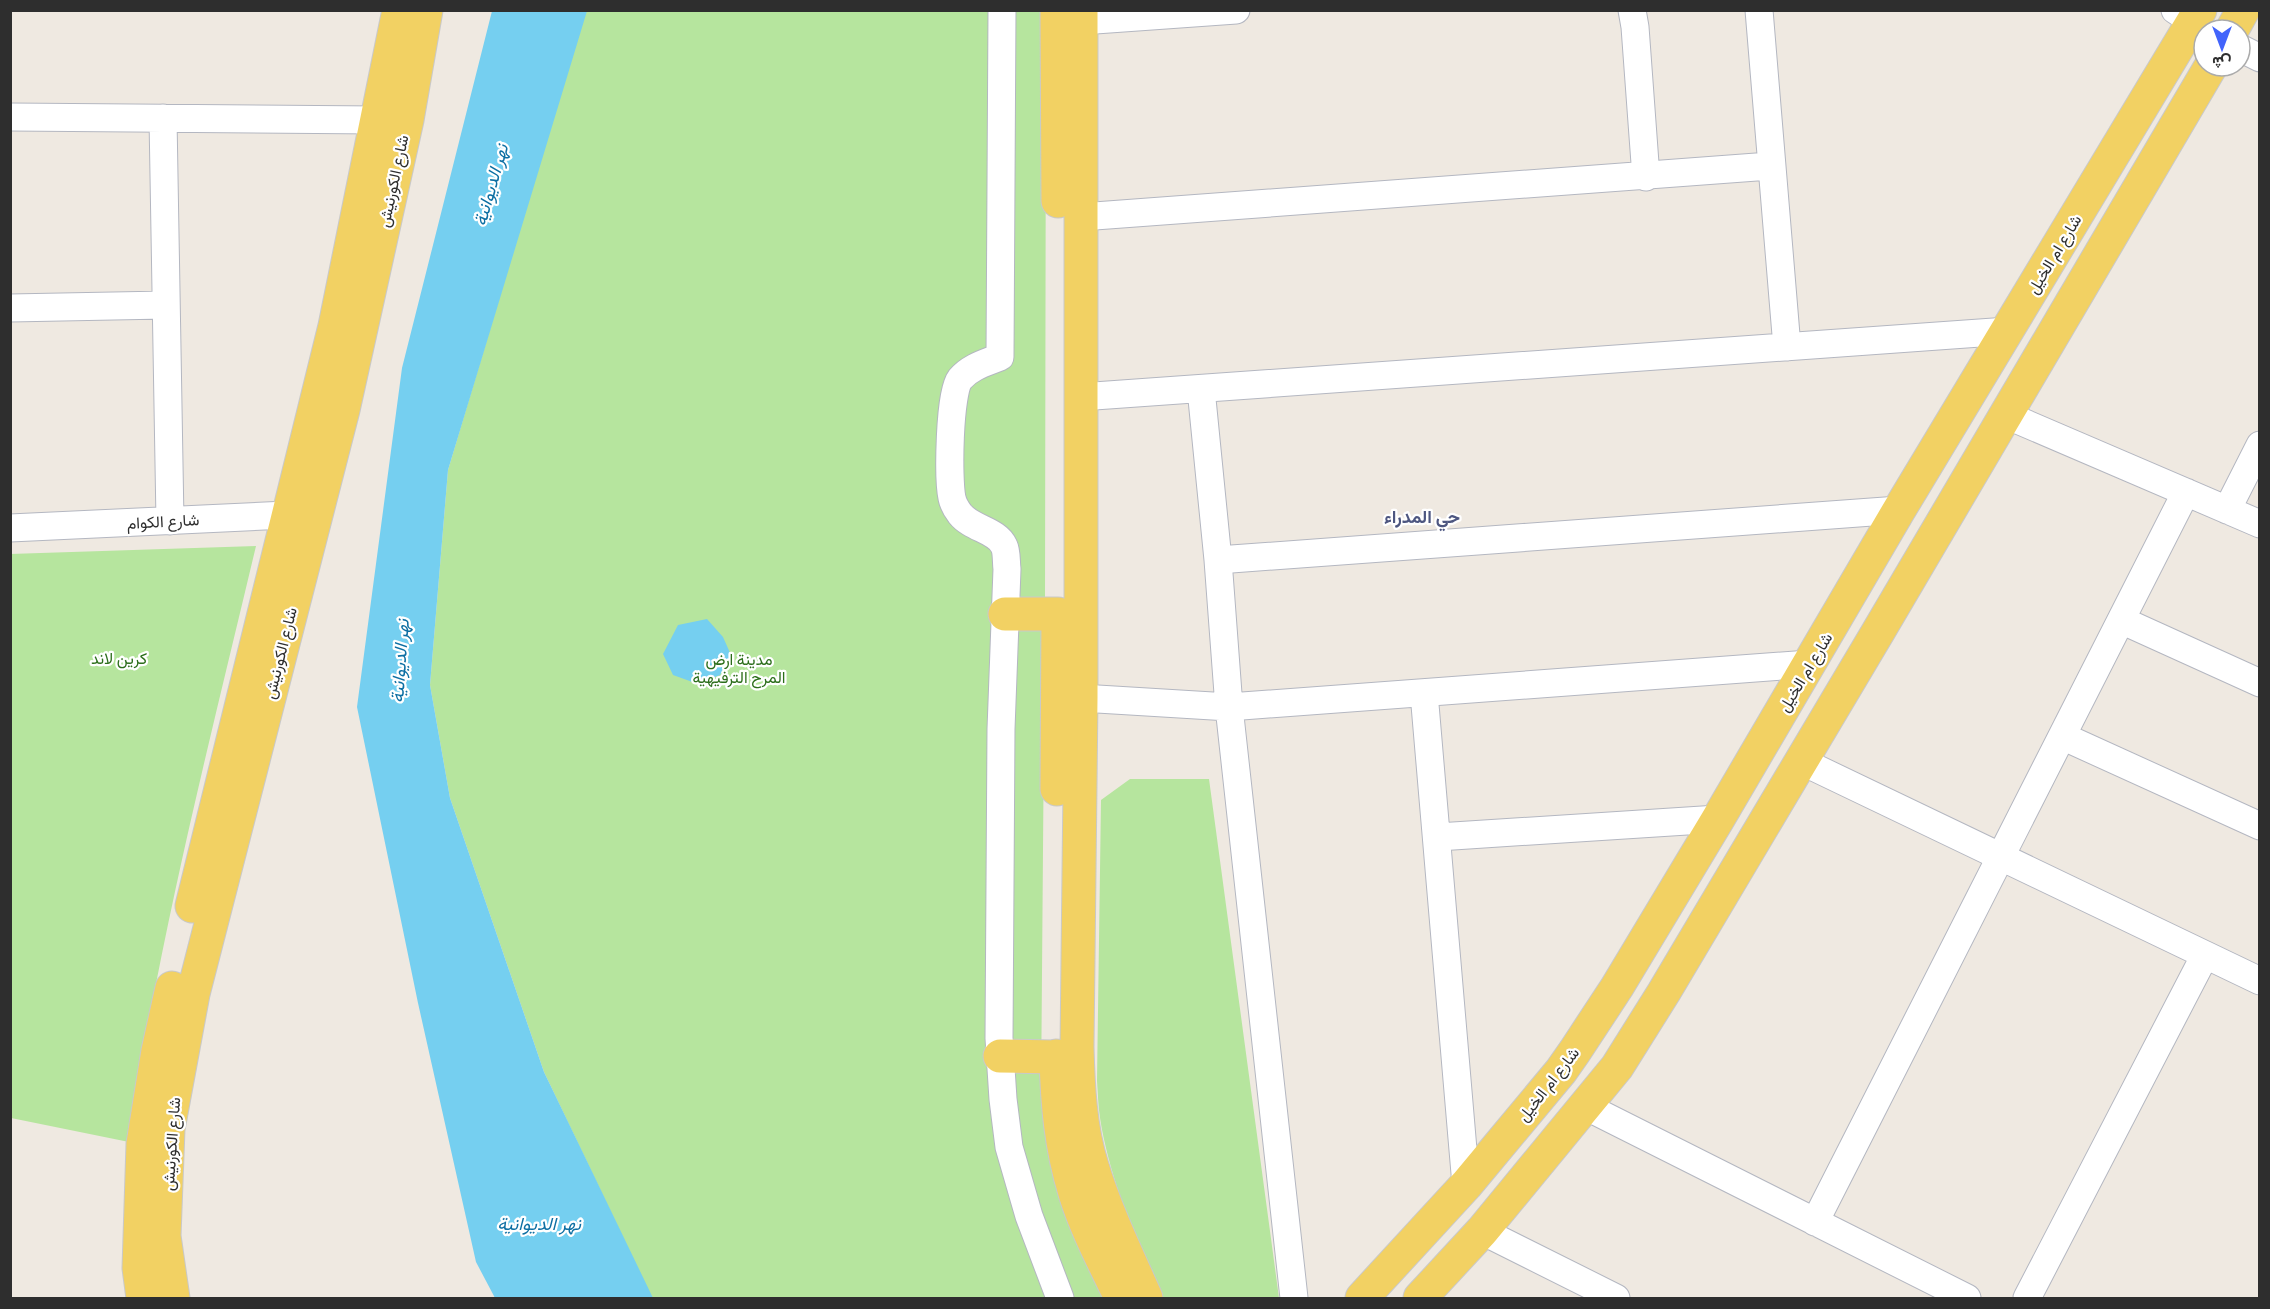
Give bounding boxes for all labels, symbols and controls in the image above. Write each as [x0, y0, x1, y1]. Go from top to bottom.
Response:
north arrow [2192, 18, 2252, 78]
text: ش [2212, 52, 2232, 72]
street label: شارع الكورنيش [374, 133, 414, 229]
water label: نهر الديوانية [469, 141, 513, 228]
street label: شارع ام الخيل [2023, 211, 2087, 298]
district label: حي المدراء [1384, 506, 1460, 532]
street label: شارع الكوام [126, 510, 200, 535]
street label: شارع الكورنيش [260, 605, 303, 701]
water label: نهر الديوانية [386, 618, 414, 704]
street label: شارع ام الخيل [1774, 629, 1838, 716]
park label: كرين لاند [91, 649, 147, 669]
park label: مدينة ارض المرح الترفيهية [692, 650, 786, 689]
street label: شارع ام الخيل [1514, 1043, 1585, 1126]
street label: شارع الكورنيش [159, 1097, 186, 1192]
water label: نهر الديوانية [497, 1213, 582, 1235]

